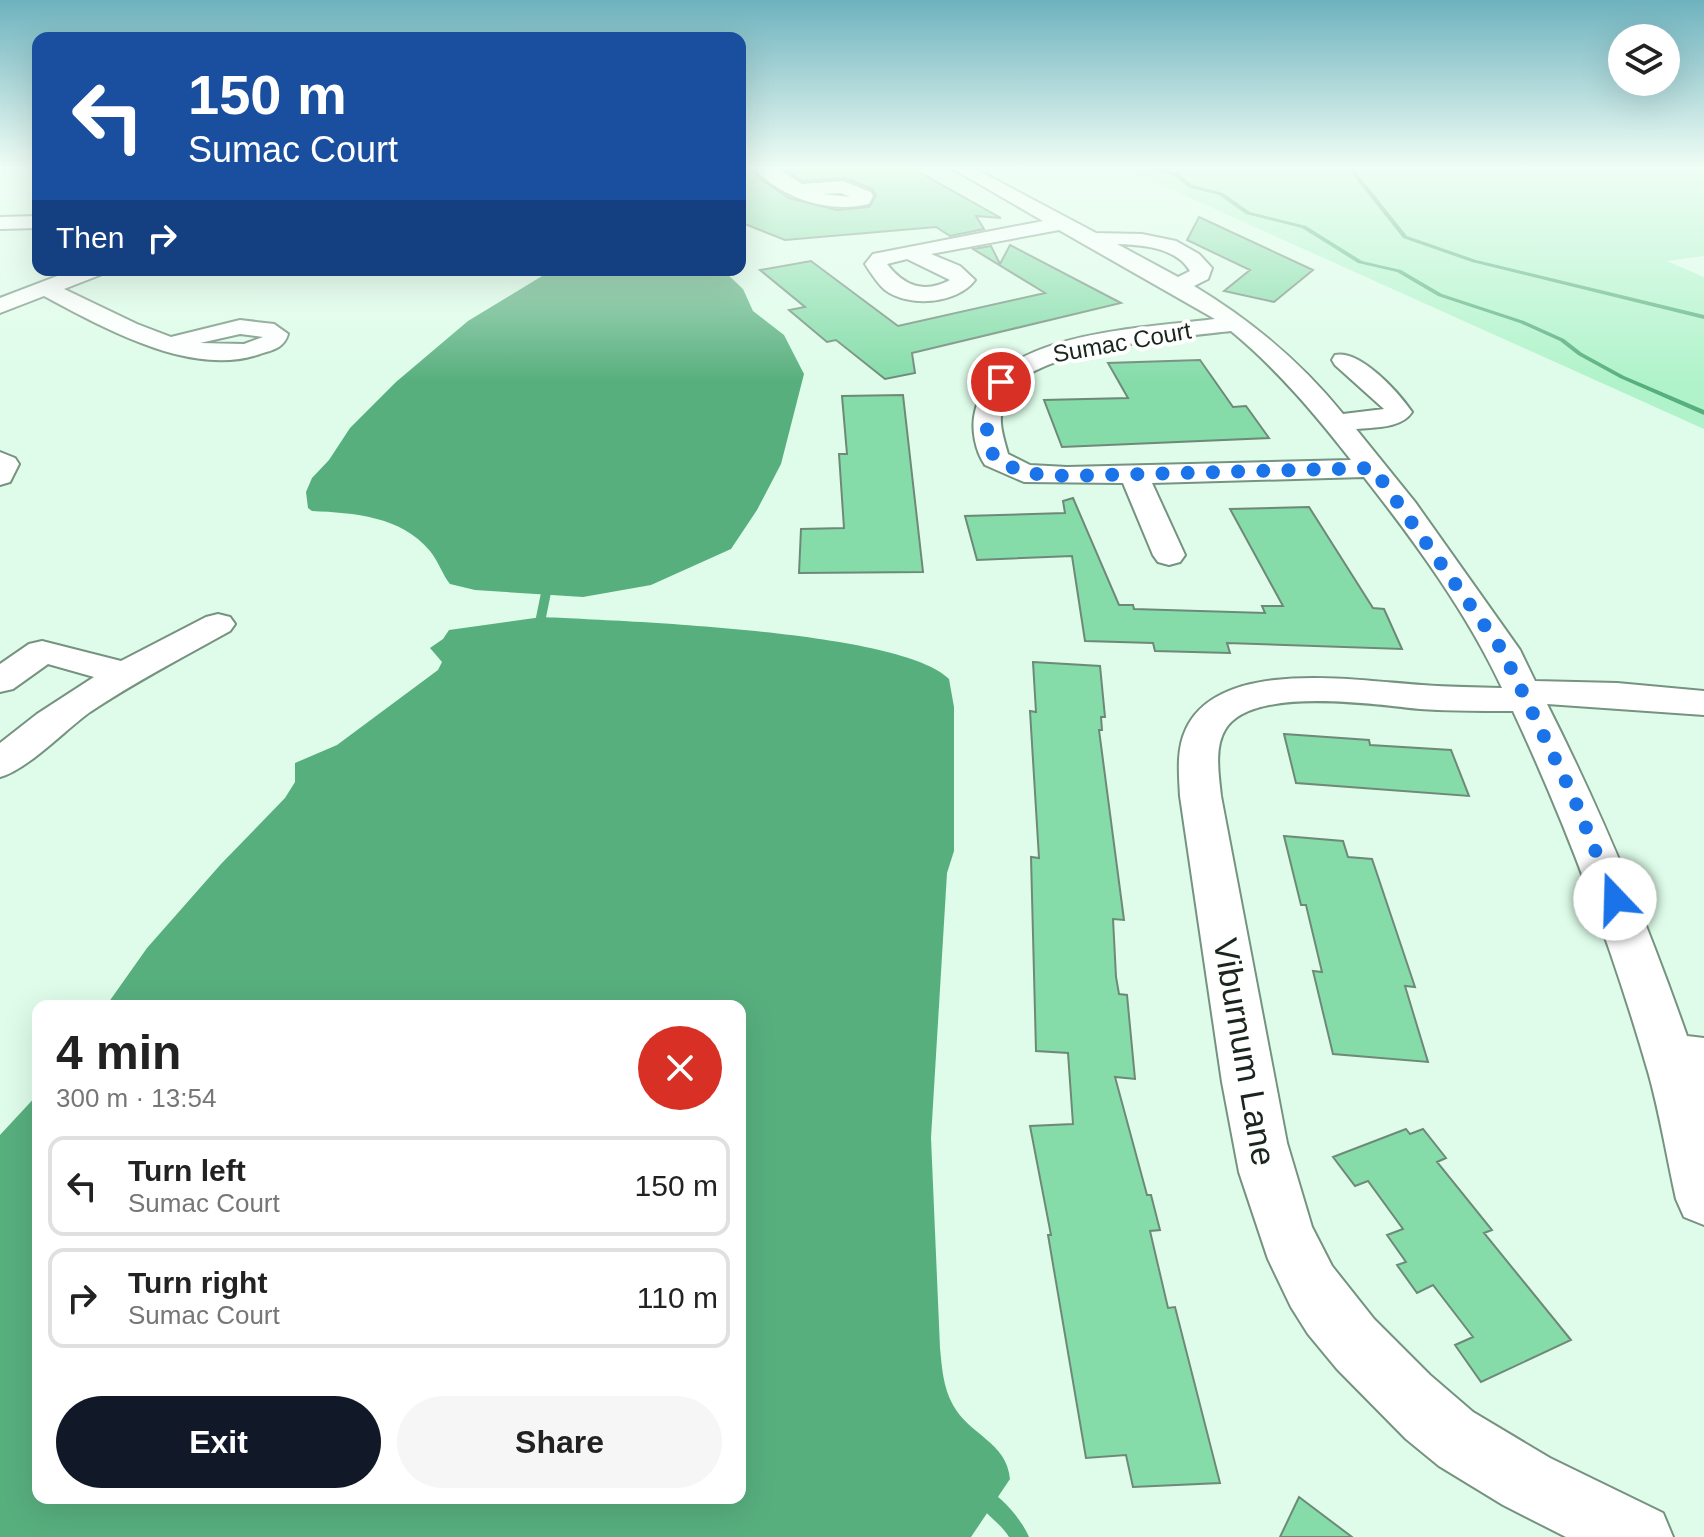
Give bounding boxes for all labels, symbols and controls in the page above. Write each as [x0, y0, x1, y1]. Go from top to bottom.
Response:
map controls [1608, 24, 1680, 96]
button: layers [1608, 24, 1680, 96]
text: 150 m [188, 63, 347, 126]
icon: left [56, 64, 160, 168]
text: Sumac Court [188, 129, 398, 170]
icon: right [140, 216, 184, 260]
text: Then [56, 221, 124, 254]
street label: Sumac Court [1051, 316, 1194, 367]
pin [967, 348, 1035, 416]
icon: arrive [979, 360, 1023, 404]
position arrow [1573, 857, 1657, 941]
street label: Viburnum Lane [1206, 935, 1284, 1169]
text: 4 min [56, 1026, 181, 1079]
button: close [638, 1026, 722, 1110]
text: 300 m · 13:54 [56, 1083, 216, 1113]
text: Turn left [128, 1154, 246, 1187]
icon: left [60, 1164, 104, 1208]
text: 150 m [635, 1169, 718, 1202]
text: Sumac Court [128, 1188, 280, 1218]
text: Turn right [128, 1266, 267, 1299]
icon: right [60, 1276, 104, 1320]
text: 110 m [637, 1281, 718, 1314]
text: Sumac Court [128, 1300, 280, 1330]
button: Exit [56, 1396, 381, 1488]
button: Share [397, 1396, 722, 1488]

